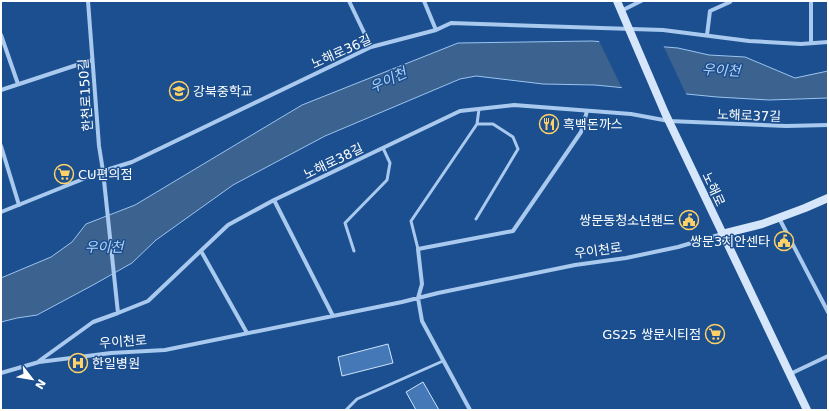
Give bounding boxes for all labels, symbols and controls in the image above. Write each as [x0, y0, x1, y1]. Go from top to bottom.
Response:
street label: 노해로36길 [309, 32, 374, 71]
street label: 한천로150길 [75, 58, 96, 132]
water label: 우이천 [701, 61, 742, 79]
water label: 우이천 [367, 64, 410, 95]
school or university icon: 강북중학교 [168, 80, 190, 102]
place label: 강북중학교 [193, 84, 253, 99]
street label: 노해로37길 [717, 107, 781, 124]
restaurant icon: 흑백돈까스 [538, 113, 560, 135]
place label: 흑백돈까스 [563, 117, 623, 132]
street label: 노해로38길 [301, 141, 365, 182]
supermarket icon: CU편의점 [53, 163, 75, 185]
place label: CU편의점 [78, 167, 132, 182]
street label: 노해로 [699, 170, 728, 209]
public building icon: 쌍문동청소년랜드 [678, 209, 700, 231]
place label: 쌍문동청소년랜드 [579, 213, 675, 228]
public building icon: 쌍문3치안센타 [773, 230, 795, 252]
place label: 쌍문3치안센타 [690, 234, 770, 249]
water label: 우이천 [85, 239, 124, 255]
street label: 우이천로 [573, 240, 623, 261]
supermarket icon: GS25 쌍문시티점 [704, 323, 726, 345]
place label: GS25 쌍문시티점 [602, 327, 701, 342]
street label: 우이천로 [99, 332, 147, 351]
hospital icon: 한일병원 [67, 352, 89, 374]
place label: 한일병원 [92, 356, 140, 371]
north arrow [12, 359, 52, 399]
text: N [32, 377, 48, 391]

